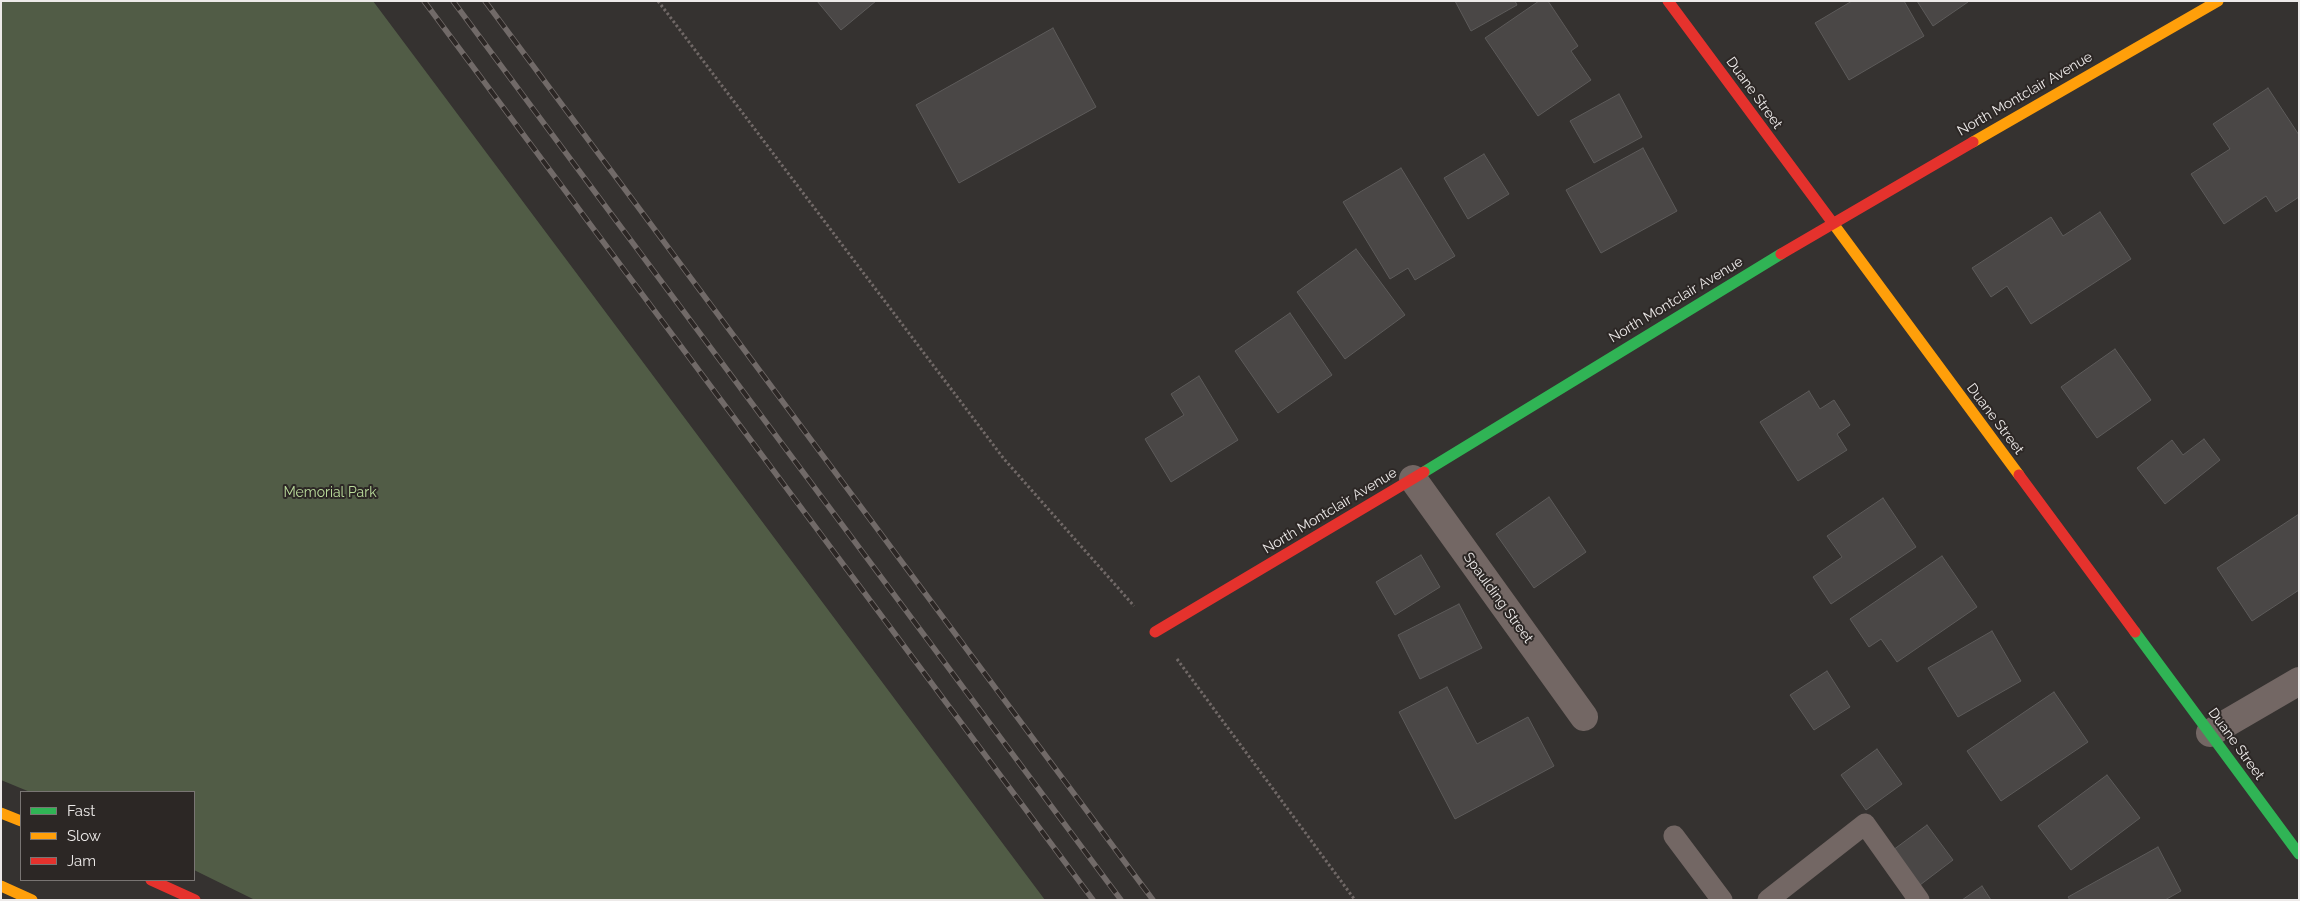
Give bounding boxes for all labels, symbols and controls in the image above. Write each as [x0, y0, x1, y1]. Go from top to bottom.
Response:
street label: North Montclair Avenue [1954, 48, 2096, 140]
street label: Duane Street [1722, 54, 1786, 132]
street label: North Montclair Avenue [1606, 253, 1746, 347]
street label: Duane Street [1963, 380, 2027, 458]
street label: North Montclair Avenue [1260, 464, 1400, 558]
park label: Memorial Park [283, 485, 377, 501]
street label: Spaulding Street [1460, 549, 1536, 647]
street label: Duane Street [2204, 705, 2268, 783]
legend [20, 791, 195, 881]
text: Fast [67, 802, 95, 820]
text: Slow [67, 827, 101, 845]
text: Jam [67, 852, 96, 870]

